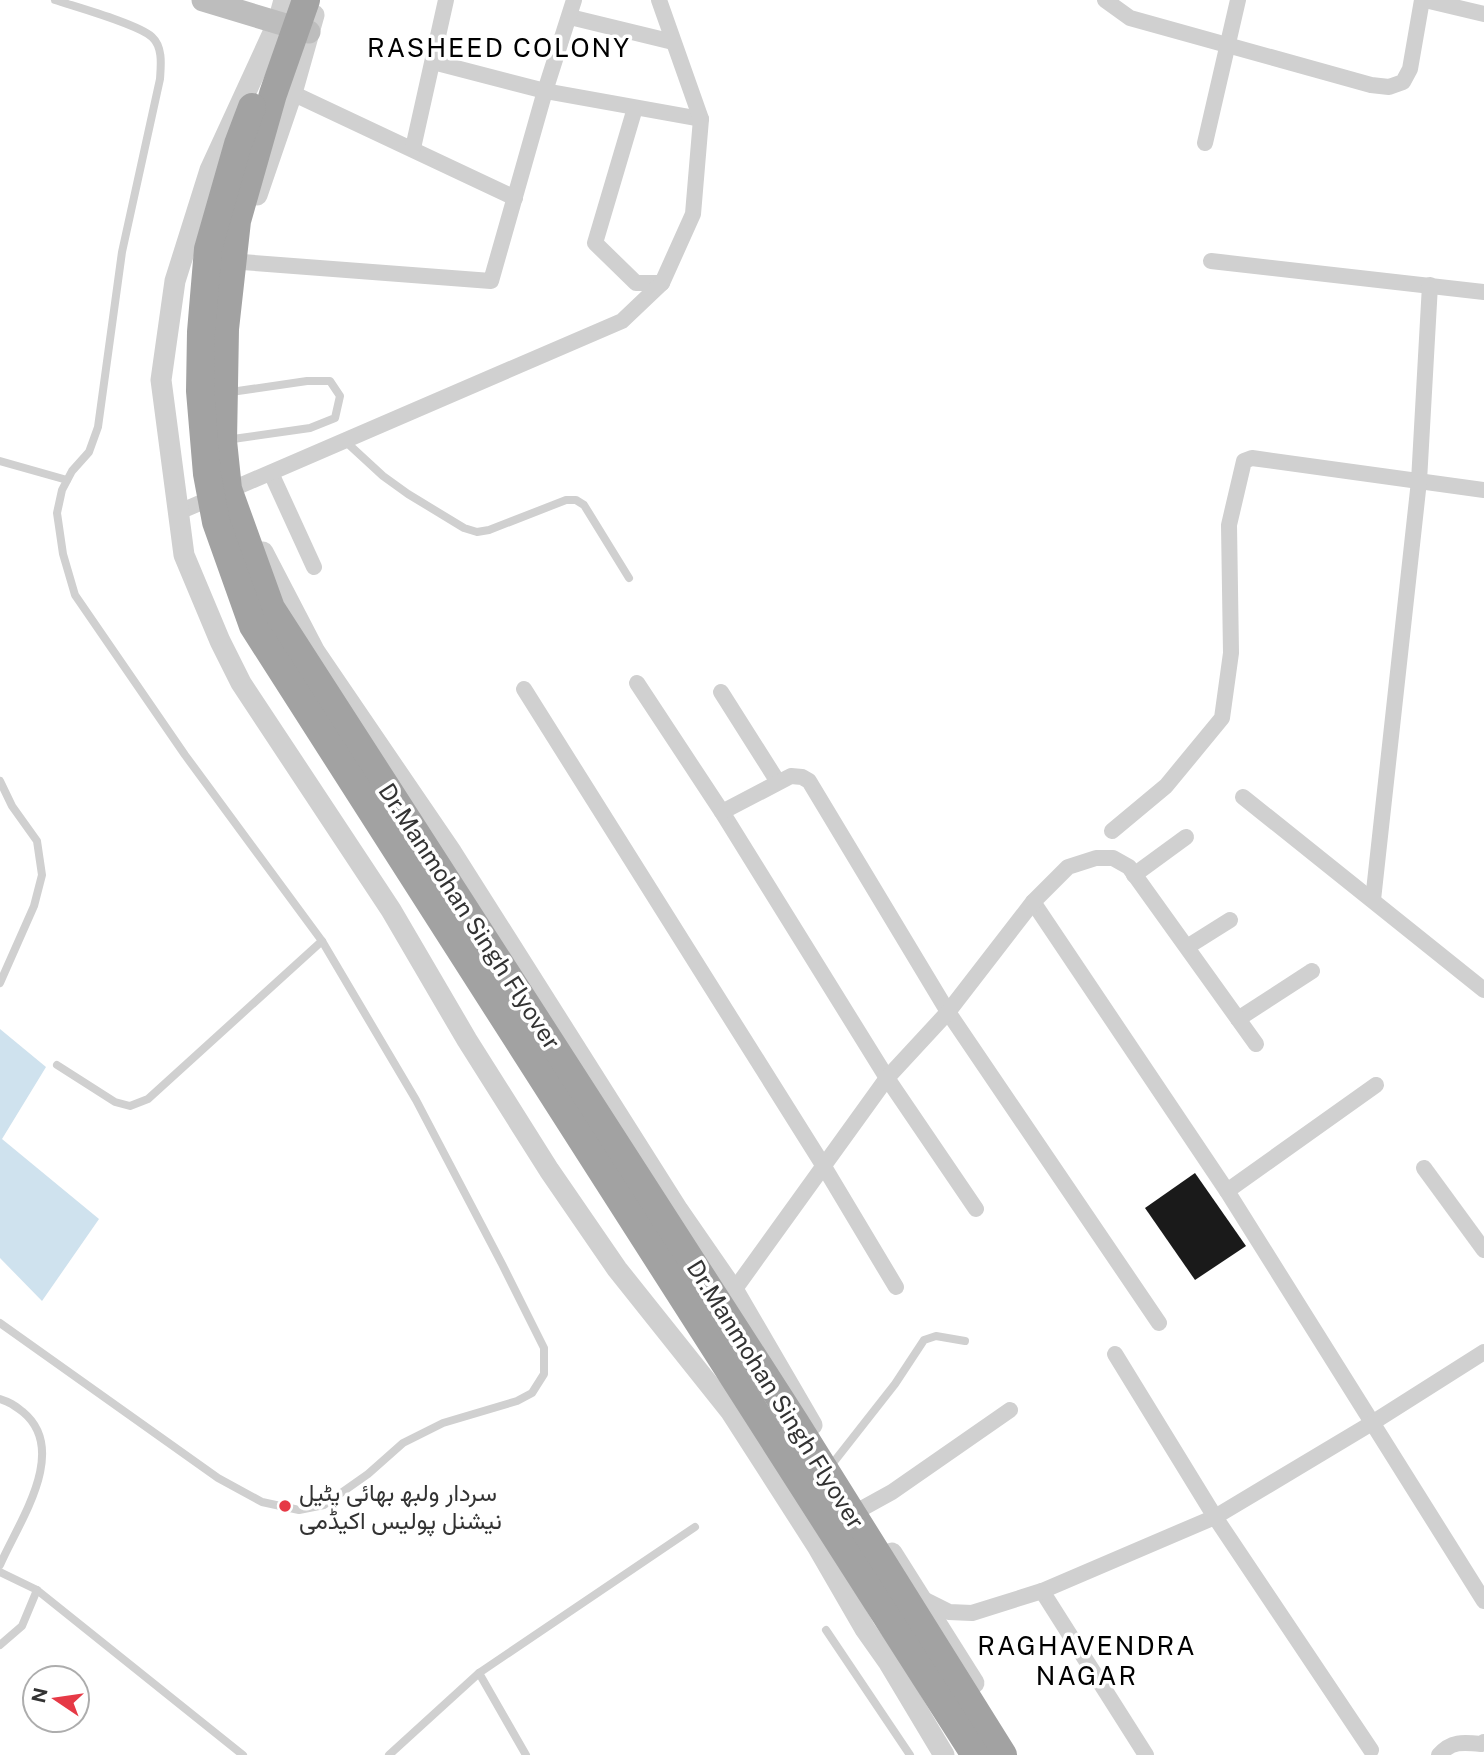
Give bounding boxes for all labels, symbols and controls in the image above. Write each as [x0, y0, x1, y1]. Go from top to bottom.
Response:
district label: RASHEED COLONY [367, 32, 631, 63]
street label: Dr.Manmohan Singh Flyover [373, 778, 567, 1054]
street label: Dr.Manmohan Singh Flyover [682, 1254, 870, 1534]
place label: سردار ولبھ بھائی پٹیل نیشنل پولیس اکیڈمی [299, 1478, 502, 1537]
marker: سردار ولبھ بھائی پٹیل نیشنل پولیس اکیڈمی [277, 1498, 293, 1514]
district label: RAGHAVENDRA NAGAR [977, 1630, 1197, 1691]
north arrow [21, 1664, 91, 1734]
text: N [27, 1685, 52, 1705]

